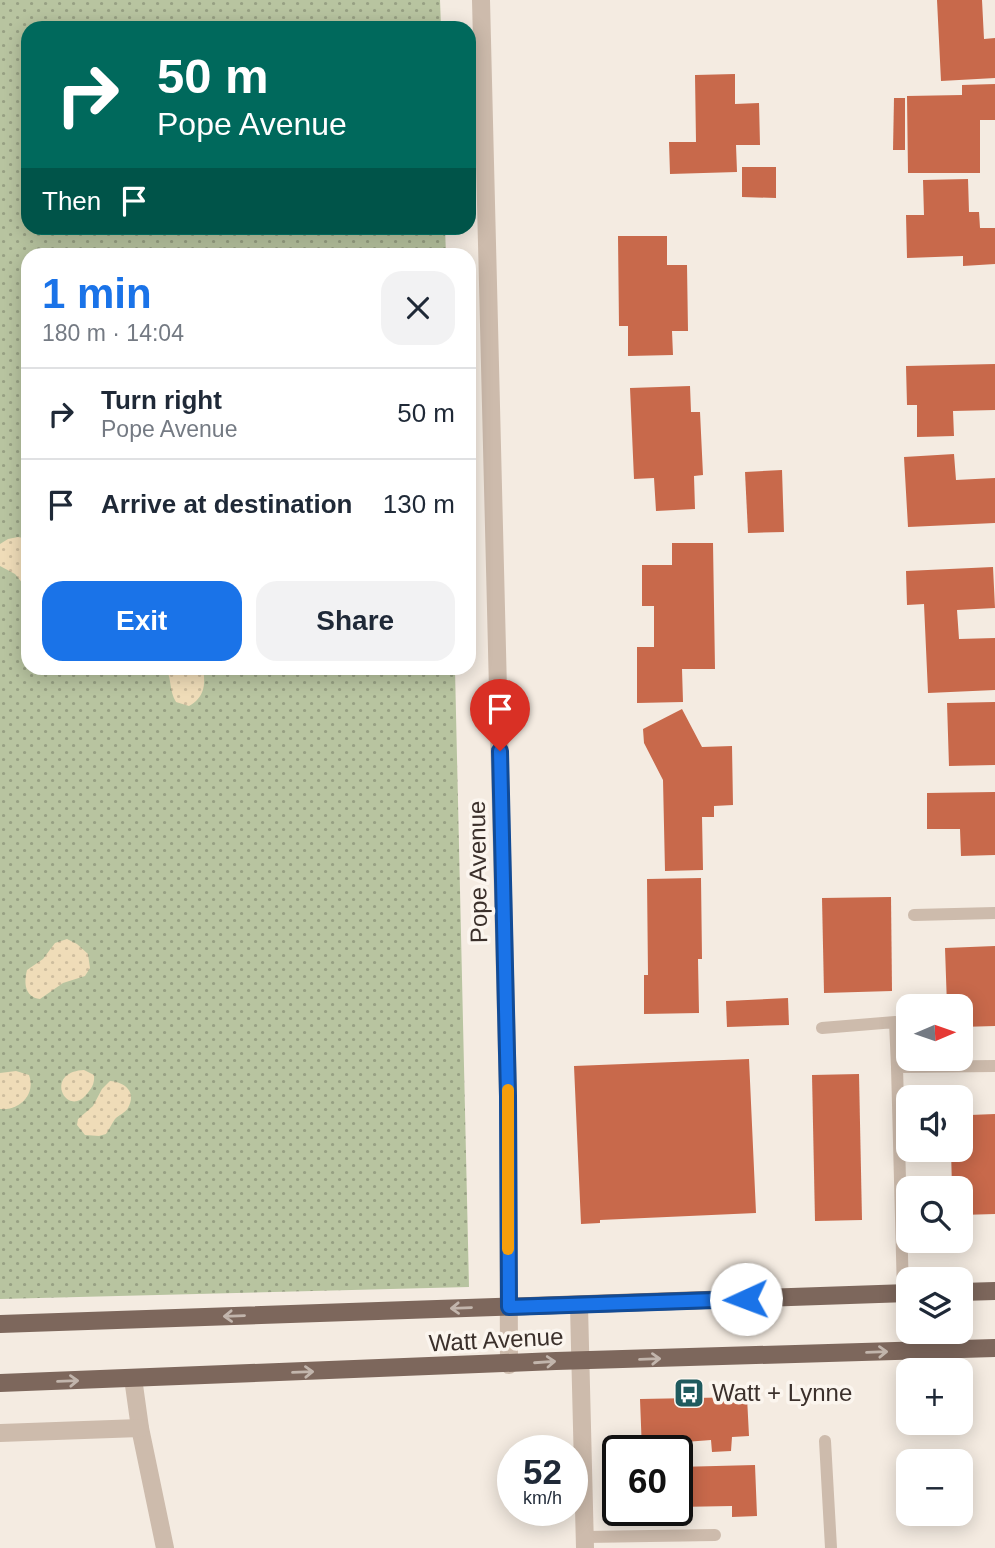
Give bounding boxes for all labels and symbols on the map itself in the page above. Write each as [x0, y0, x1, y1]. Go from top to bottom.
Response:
pin [470, 679, 530, 751]
street label: Pope Avenue [463, 801, 492, 943]
north arrow [896, 994, 973, 1071]
position arrow [709, 1262, 783, 1336]
one-way arrow [450, 1302, 473, 1315]
one-way arrow [223, 1309, 246, 1323]
street label: Watt Avenue [428, 1322, 564, 1357]
one-way arrow [865, 1346, 888, 1359]
one-way arrow [638, 1352, 661, 1366]
one-way arrow [534, 1355, 556, 1368]
one-way arrow [291, 1365, 314, 1379]
one-way arrow [56, 1374, 79, 1387]
bus stop icon: Watt + Lynne [672, 1376, 706, 1410]
place label: Watt + Lynne [712, 1379, 852, 1406]
speed limit sign: 60 [602, 1435, 693, 1526]

